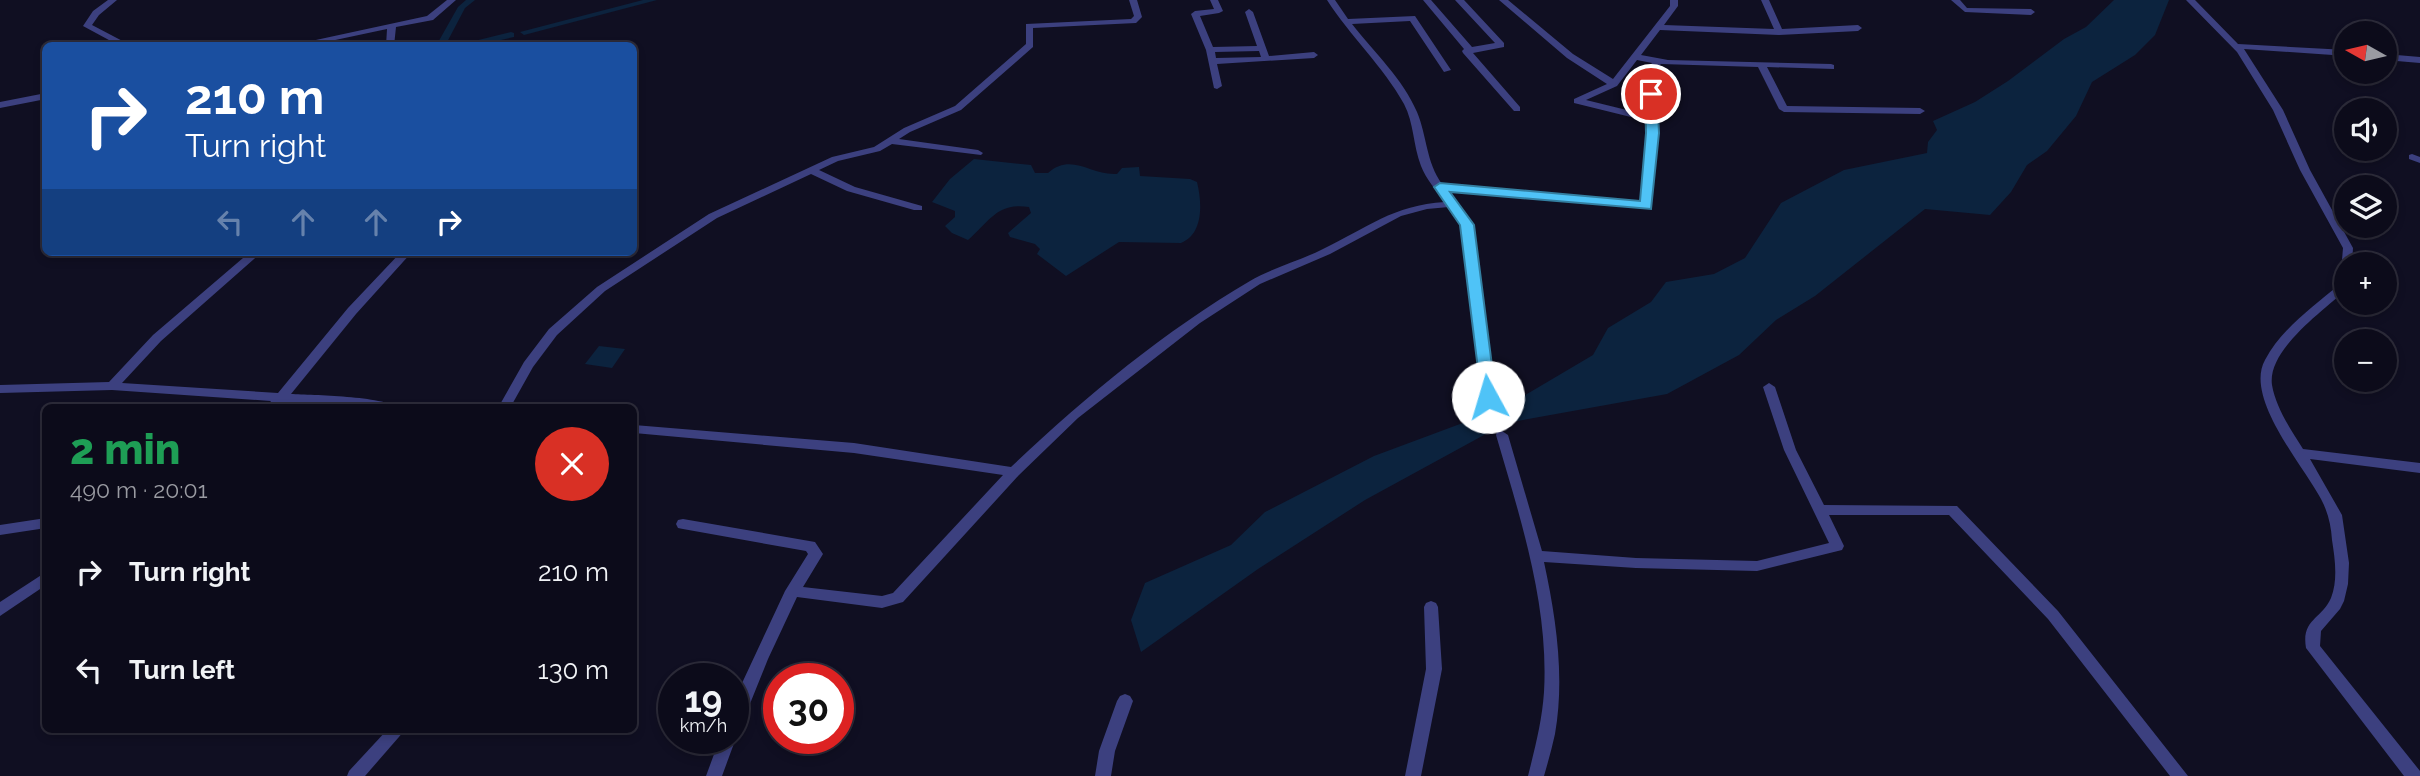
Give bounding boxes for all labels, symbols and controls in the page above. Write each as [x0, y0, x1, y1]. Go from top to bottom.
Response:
north arrow [2334, 21, 2398, 84]
map controls [2334, 21, 2397, 392]
pin [1621, 64, 1681, 124]
text: 210 m [185, 68, 324, 125]
icon: right [70, 70, 161, 161]
icon: arrive [1632, 75, 1670, 113]
button: sound [2334, 98, 2397, 161]
text: Turn right [185, 127, 326, 164]
button: layers [2334, 175, 2397, 238]
icon: left [211, 203, 249, 241]
icon: ahead [284, 203, 322, 241]
icon: ahead [357, 203, 395, 241]
icon: right [430, 203, 468, 241]
button: + [2334, 252, 2397, 315]
button: − [2334, 329, 2397, 392]
position arrow [1451, 360, 1525, 434]
text: 2 min [70, 425, 180, 474]
button: close [535, 427, 609, 501]
text: 490 m · 20:01 [70, 476, 208, 503]
icon: right [70, 553, 108, 591]
text: Turn right [129, 557, 250, 587]
text: 210 m [538, 557, 609, 587]
icon: left [70, 651, 108, 689]
text: Turn left [129, 655, 235, 685]
text: 130 m [538, 655, 609, 685]
speed limit sign: 30 [763, 663, 854, 754]
text: 19 [685, 679, 722, 720]
text: km/h [680, 715, 727, 736]

